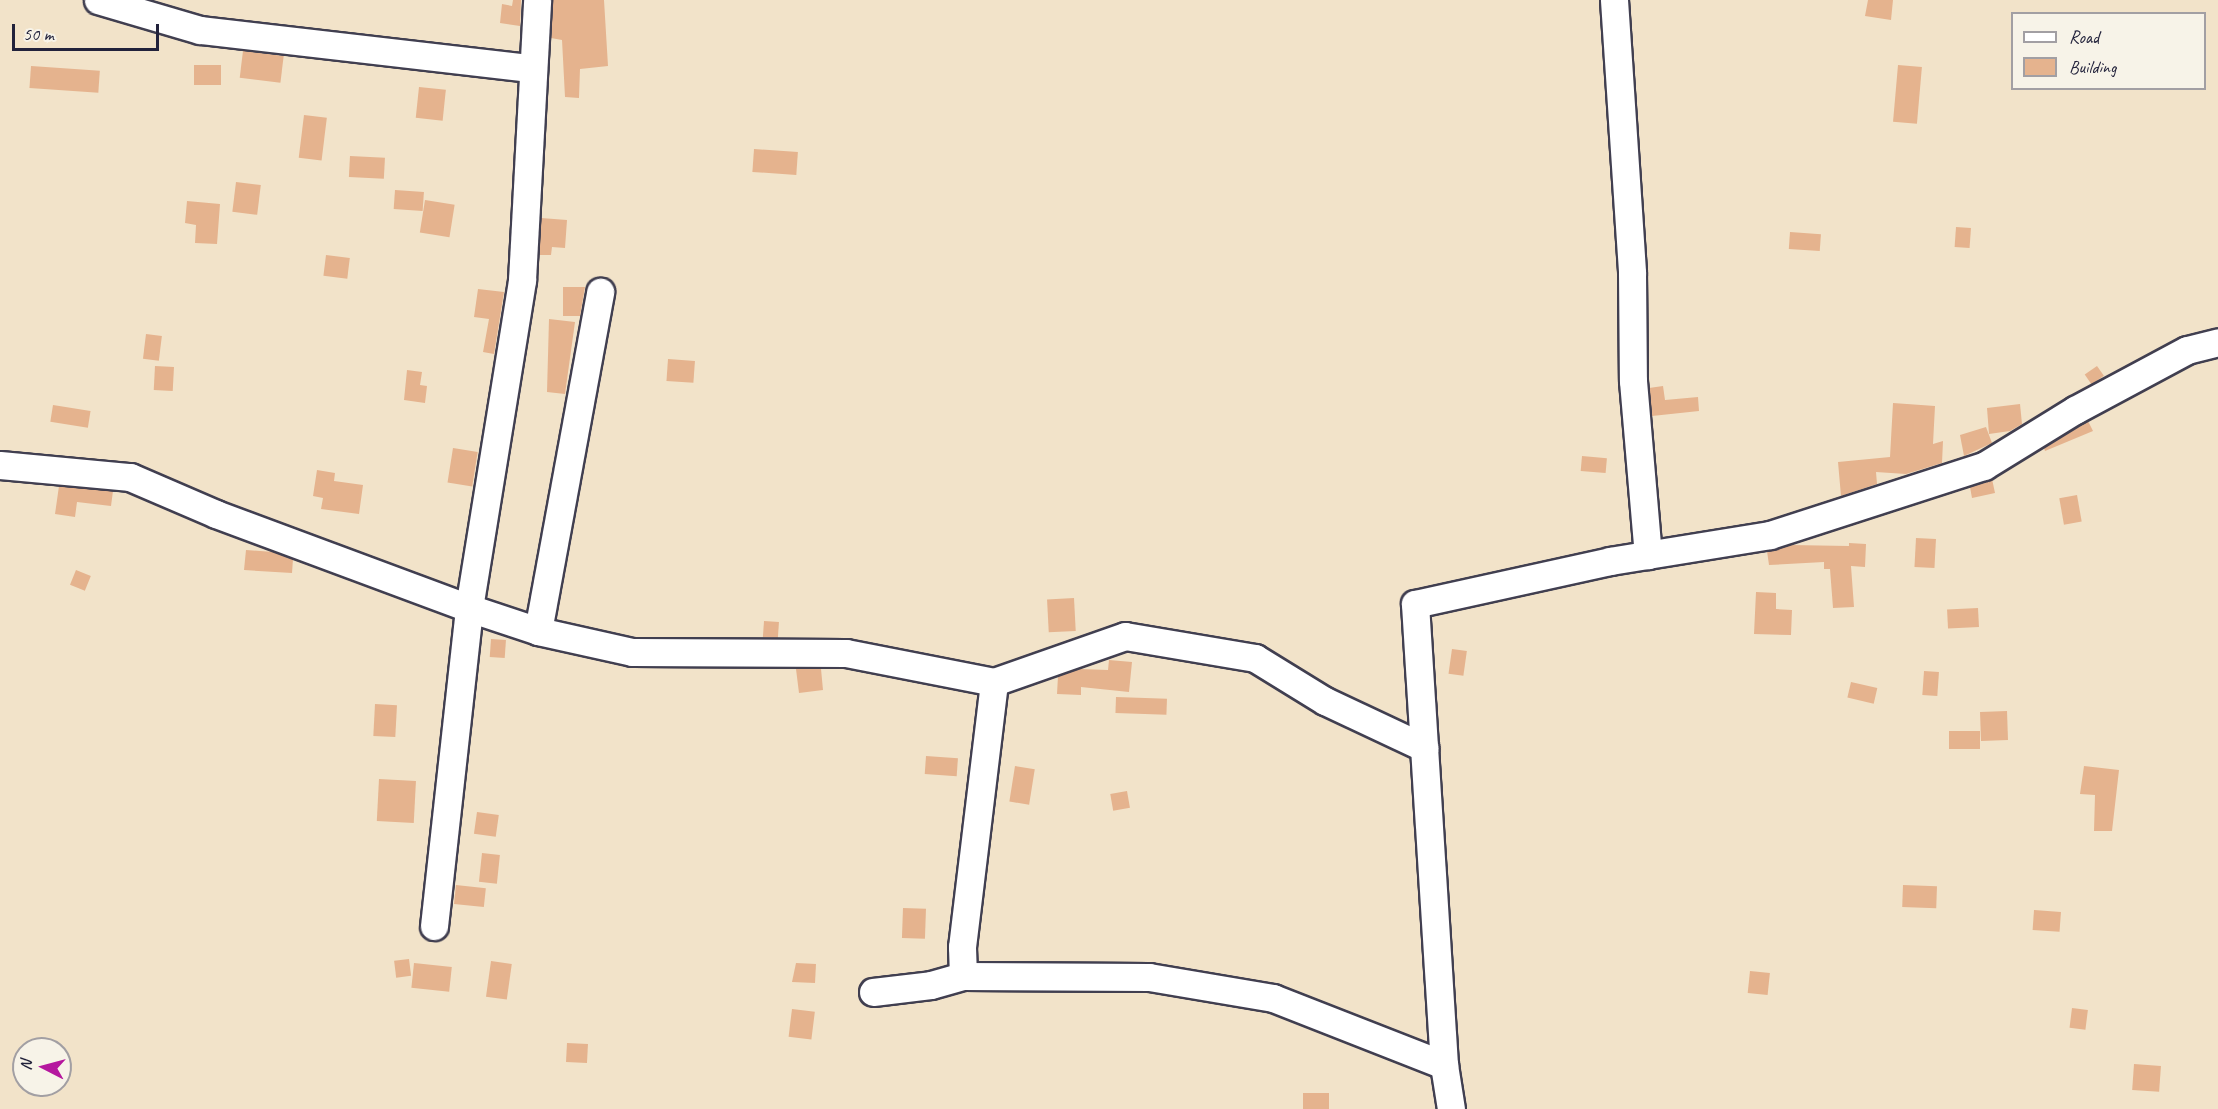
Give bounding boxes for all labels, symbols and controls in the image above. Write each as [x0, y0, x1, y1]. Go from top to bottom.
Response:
scale bar [15, 12, 162, 50]
legend [2011, 12, 2206, 90]
text: 50 m [23, 23, 54, 45]
text: Road [2069, 26, 2099, 48]
text: Building [2069, 56, 2116, 78]
north arrow [12, 1037, 72, 1097]
text: N [16, 1059, 37, 1071]

